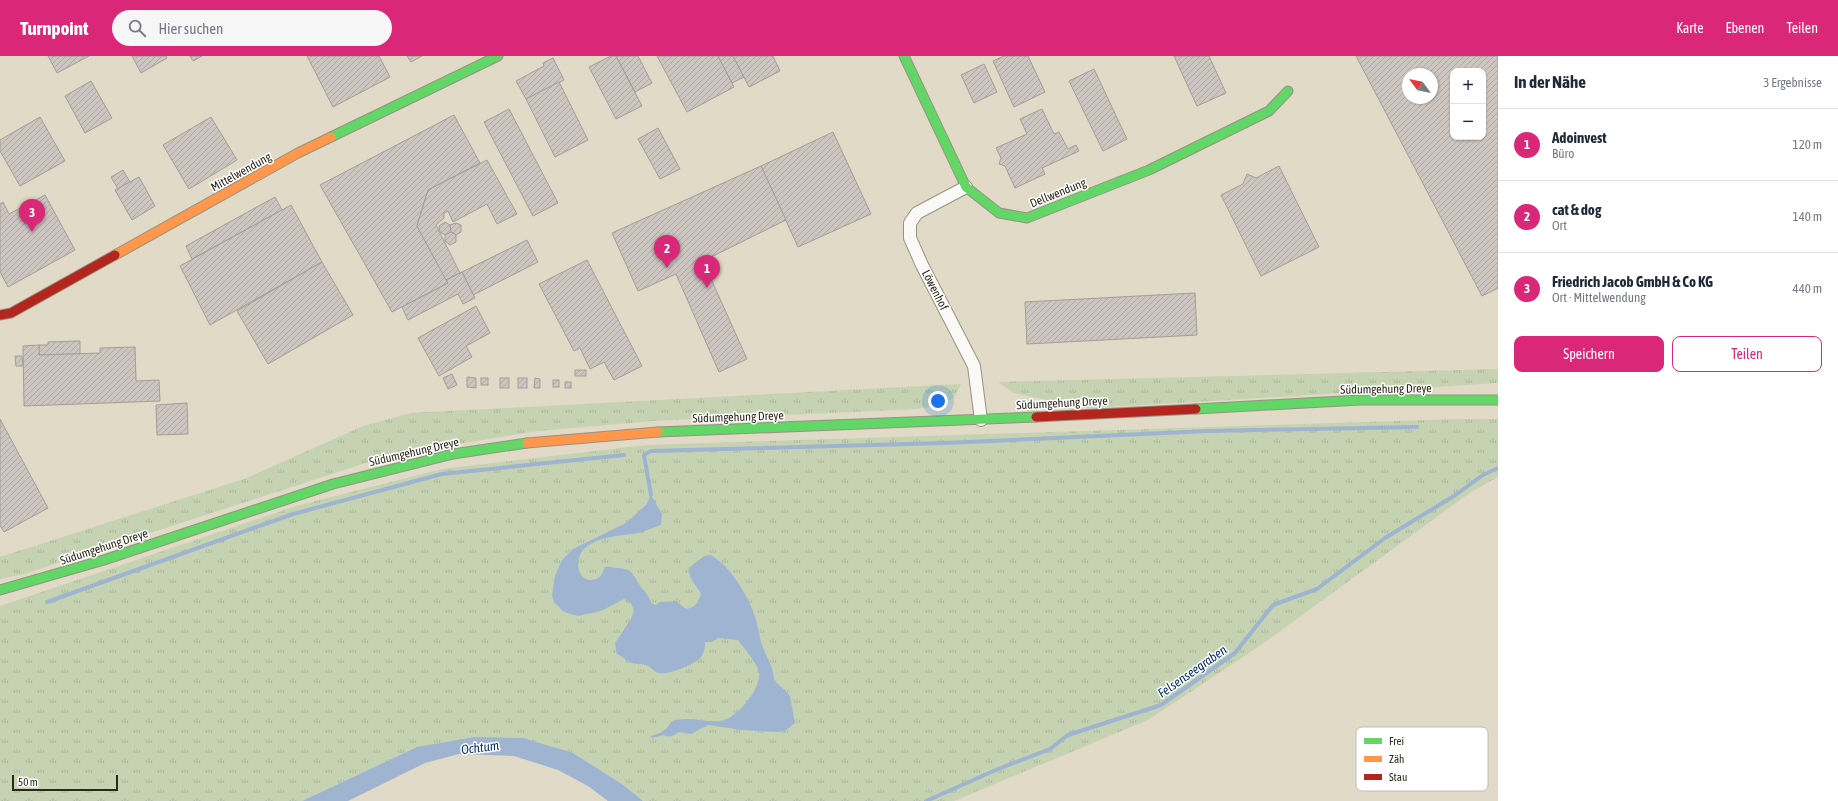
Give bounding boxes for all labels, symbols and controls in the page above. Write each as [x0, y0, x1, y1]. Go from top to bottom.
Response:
search box [112, 10, 392, 46]
text: Turnpoint [20, 17, 88, 39]
icon: search [126, 17, 148, 39]
text: Hier suchen [158, 20, 223, 37]
text: Karte [1676, 20, 1703, 36]
text: Ebenen [1725, 20, 1764, 36]
text: Teilen [1786, 20, 1818, 36]
north arrow [1402, 68, 1438, 104]
map controls [1450, 68, 1486, 140]
button: + [1450, 68, 1486, 104]
text: In der Nähe [1514, 72, 1586, 92]
text: 3 Ergebnisse [1763, 75, 1822, 90]
button: − [1450, 104, 1486, 140]
text: Adoinvest [1552, 129, 1607, 146]
text: 1 [1524, 137, 1530, 152]
text: 120 m [1793, 137, 1822, 152]
text: Büro [1552, 146, 1574, 161]
street label: Mittelwendung [208, 149, 274, 194]
street label: Dellwendung [1028, 175, 1089, 211]
pin: 3 [19, 199, 45, 232]
text: cat & dog [1552, 201, 1601, 218]
text: 2 [1524, 209, 1530, 224]
text: 140 m [1793, 209, 1822, 224]
text: Ort [1552, 218, 1567, 233]
pin: 2 [654, 235, 680, 268]
pin: 1 [694, 255, 720, 288]
street label: Löwenhof [919, 268, 951, 313]
text: Friedrich Jacob GmbH & Co KG [1552, 273, 1713, 290]
text: 3 [1524, 281, 1530, 296]
text: 440 m [1793, 281, 1822, 296]
text: Ort · Mittelwendung [1552, 290, 1646, 305]
button: Speichern [1514, 336, 1664, 372]
button: Teilen [1672, 336, 1822, 372]
street label: Südumgehung Dreye [1340, 381, 1432, 397]
your location [928, 391, 948, 411]
street label: Südumgehung Dreye [1016, 394, 1108, 412]
street label: Südumgehung Dreye [692, 408, 784, 426]
street label: Südumgehung Dreye [368, 435, 460, 469]
street label: Südumgehung Dreye [58, 526, 150, 568]
water label: Felsenseegraben [1155, 642, 1230, 701]
legend [1356, 727, 1488, 791]
text: Frei [1389, 735, 1404, 747]
water label: Ochtum [460, 738, 501, 757]
text: Zäh [1389, 753, 1404, 765]
text: Stau [1389, 771, 1407, 783]
scale bar [12, 773, 118, 792]
text: 50 m [18, 776, 38, 788]

